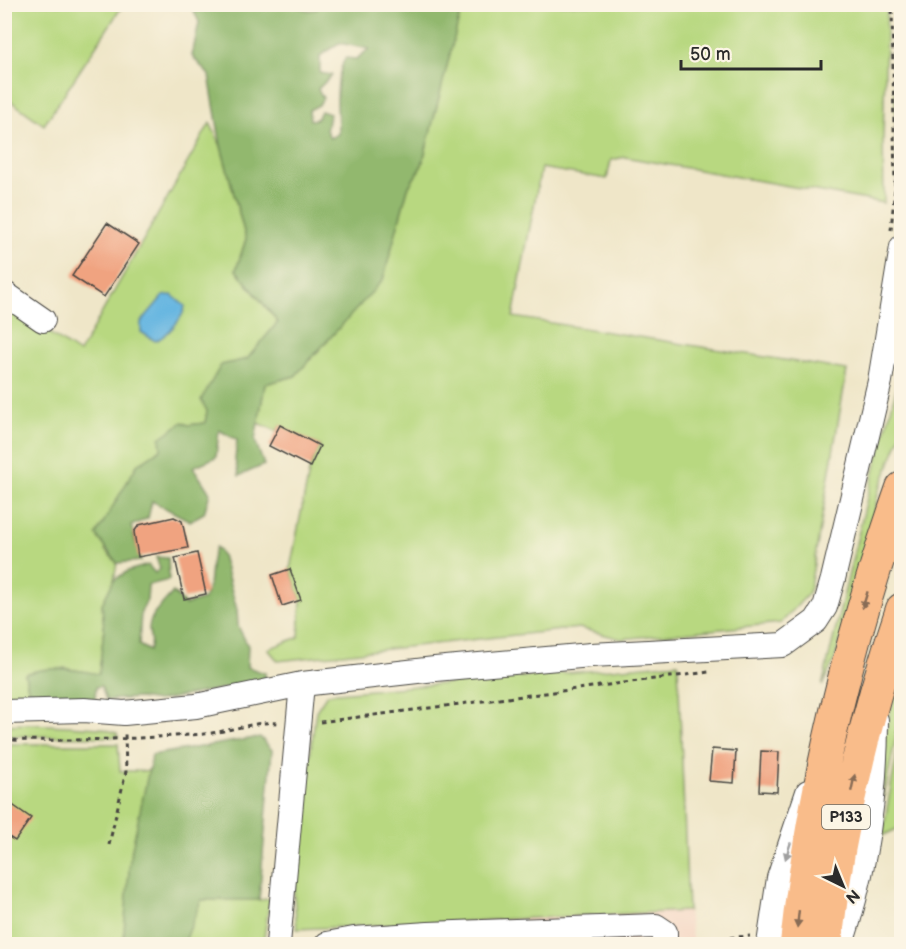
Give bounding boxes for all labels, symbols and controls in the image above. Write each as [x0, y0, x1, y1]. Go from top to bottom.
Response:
scale bar [681, 33, 820, 71]
text: 50 m [690, 44, 731, 65]
one-way arrow [860, 591, 869, 609]
one-way arrow [849, 774, 858, 793]
road number: P133 [822, 805, 870, 829]
one-way arrow [782, 842, 792, 860]
north arrow [813, 856, 873, 916]
text: N [841, 885, 863, 907]
one-way arrow [793, 909, 803, 928]

